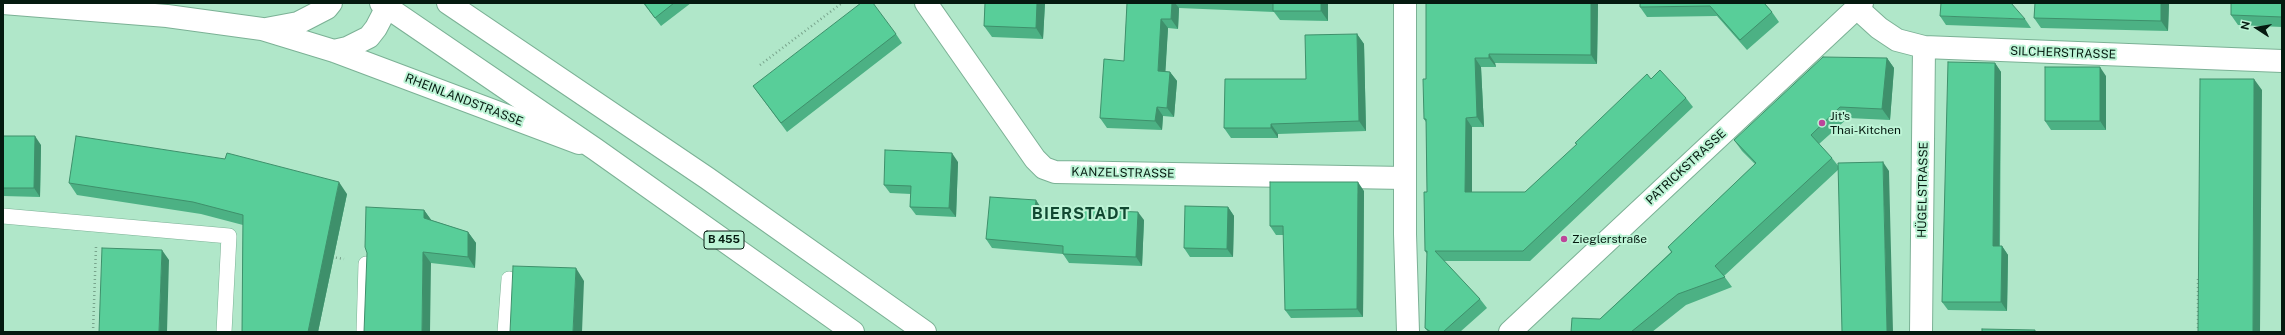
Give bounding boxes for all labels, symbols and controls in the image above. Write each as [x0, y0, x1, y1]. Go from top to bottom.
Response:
north arrow [2237, 8, 2277, 48]
text: N [2238, 20, 2252, 31]
street label: SILCHERSTRASSE [2010, 44, 2116, 62]
street label: RHEINLANDSTRASSE [403, 71, 525, 129]
place label: Jit's Thai-Kitchen [1830, 109, 1901, 137]
marker: Jit's Thai-Kitchen [1817, 118, 1827, 128]
street label: PATRICKSTRASSE [1643, 126, 1729, 208]
street label: HÜGELSTRASSE [1915, 142, 1931, 238]
street label: KANZELSTRASSE [1071, 165, 1175, 181]
district label: BIERSTADT [1032, 204, 1130, 224]
road number: B 455 [704, 231, 744, 249]
place label: Zieglerstraße [1572, 232, 1647, 246]
marker: Zieglerstraße [1559, 234, 1569, 244]

